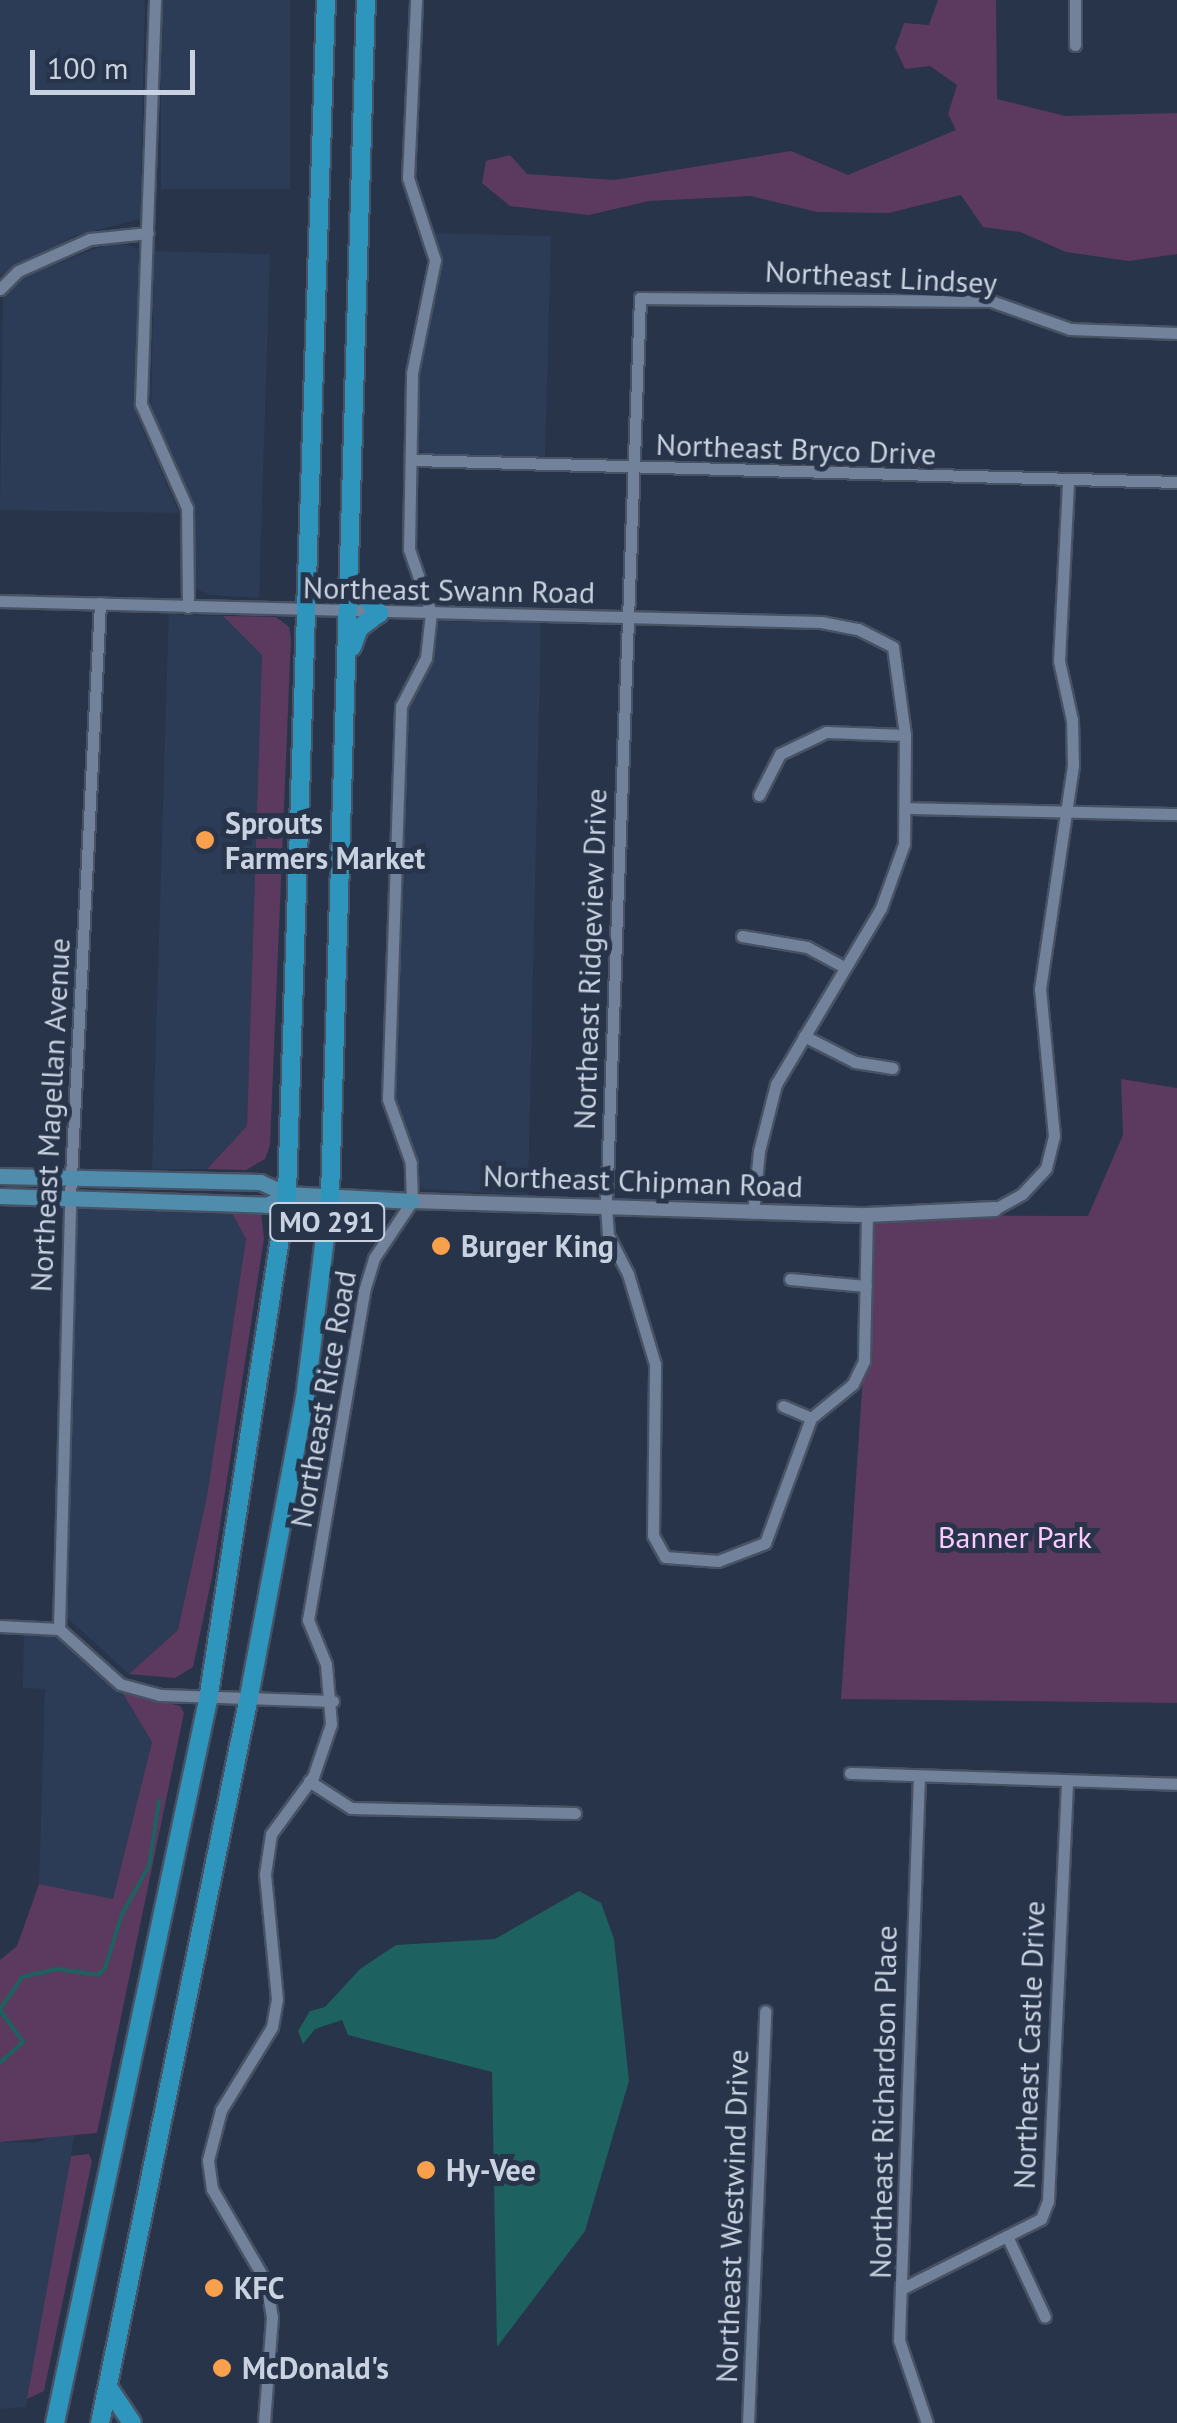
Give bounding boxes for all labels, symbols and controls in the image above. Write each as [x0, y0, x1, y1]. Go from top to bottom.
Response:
scale bar [35, 30, 200, 92]
text: 100 m [47, 48, 128, 87]
street label: Northeast Lindsey [764, 253, 998, 301]
street label: Northeast Bryco Drive [655, 426, 937, 472]
street label: Northeast Swann Road [303, 569, 595, 611]
street label: Northeast Ridgeview Drive [566, 787, 614, 1131]
place label: Sprouts Farmers Market [225, 805, 425, 876]
marker: Sprouts Farmers Market [194, 829, 216, 851]
street label: Northeast Magellan Avenue [23, 937, 77, 1293]
street label: Northeast Chipman Road [483, 1157, 803, 1205]
road number: MO 291 [267, 1199, 387, 1245]
place label: Burger King [461, 1228, 614, 1264]
marker: Burger King [430, 1235, 452, 1257]
street label: Northeast Rice Road [283, 1268, 363, 1530]
park label: Banner Park [938, 1519, 1092, 1555]
street label: Northeast Castle Drive [1006, 1900, 1052, 2190]
street label: Northeast Richardson Place [862, 1925, 904, 2279]
street label: Northeast Westwind Drive [708, 2048, 756, 2384]
place label: Hy-Vee [446, 2152, 536, 2188]
marker: Hy-Vee [415, 2159, 437, 2181]
place label: KFC [234, 2270, 285, 2306]
marker: KFC [203, 2277, 225, 2299]
place label: McDonald's [242, 2350, 389, 2386]
marker: McDonald's [211, 2357, 233, 2379]

